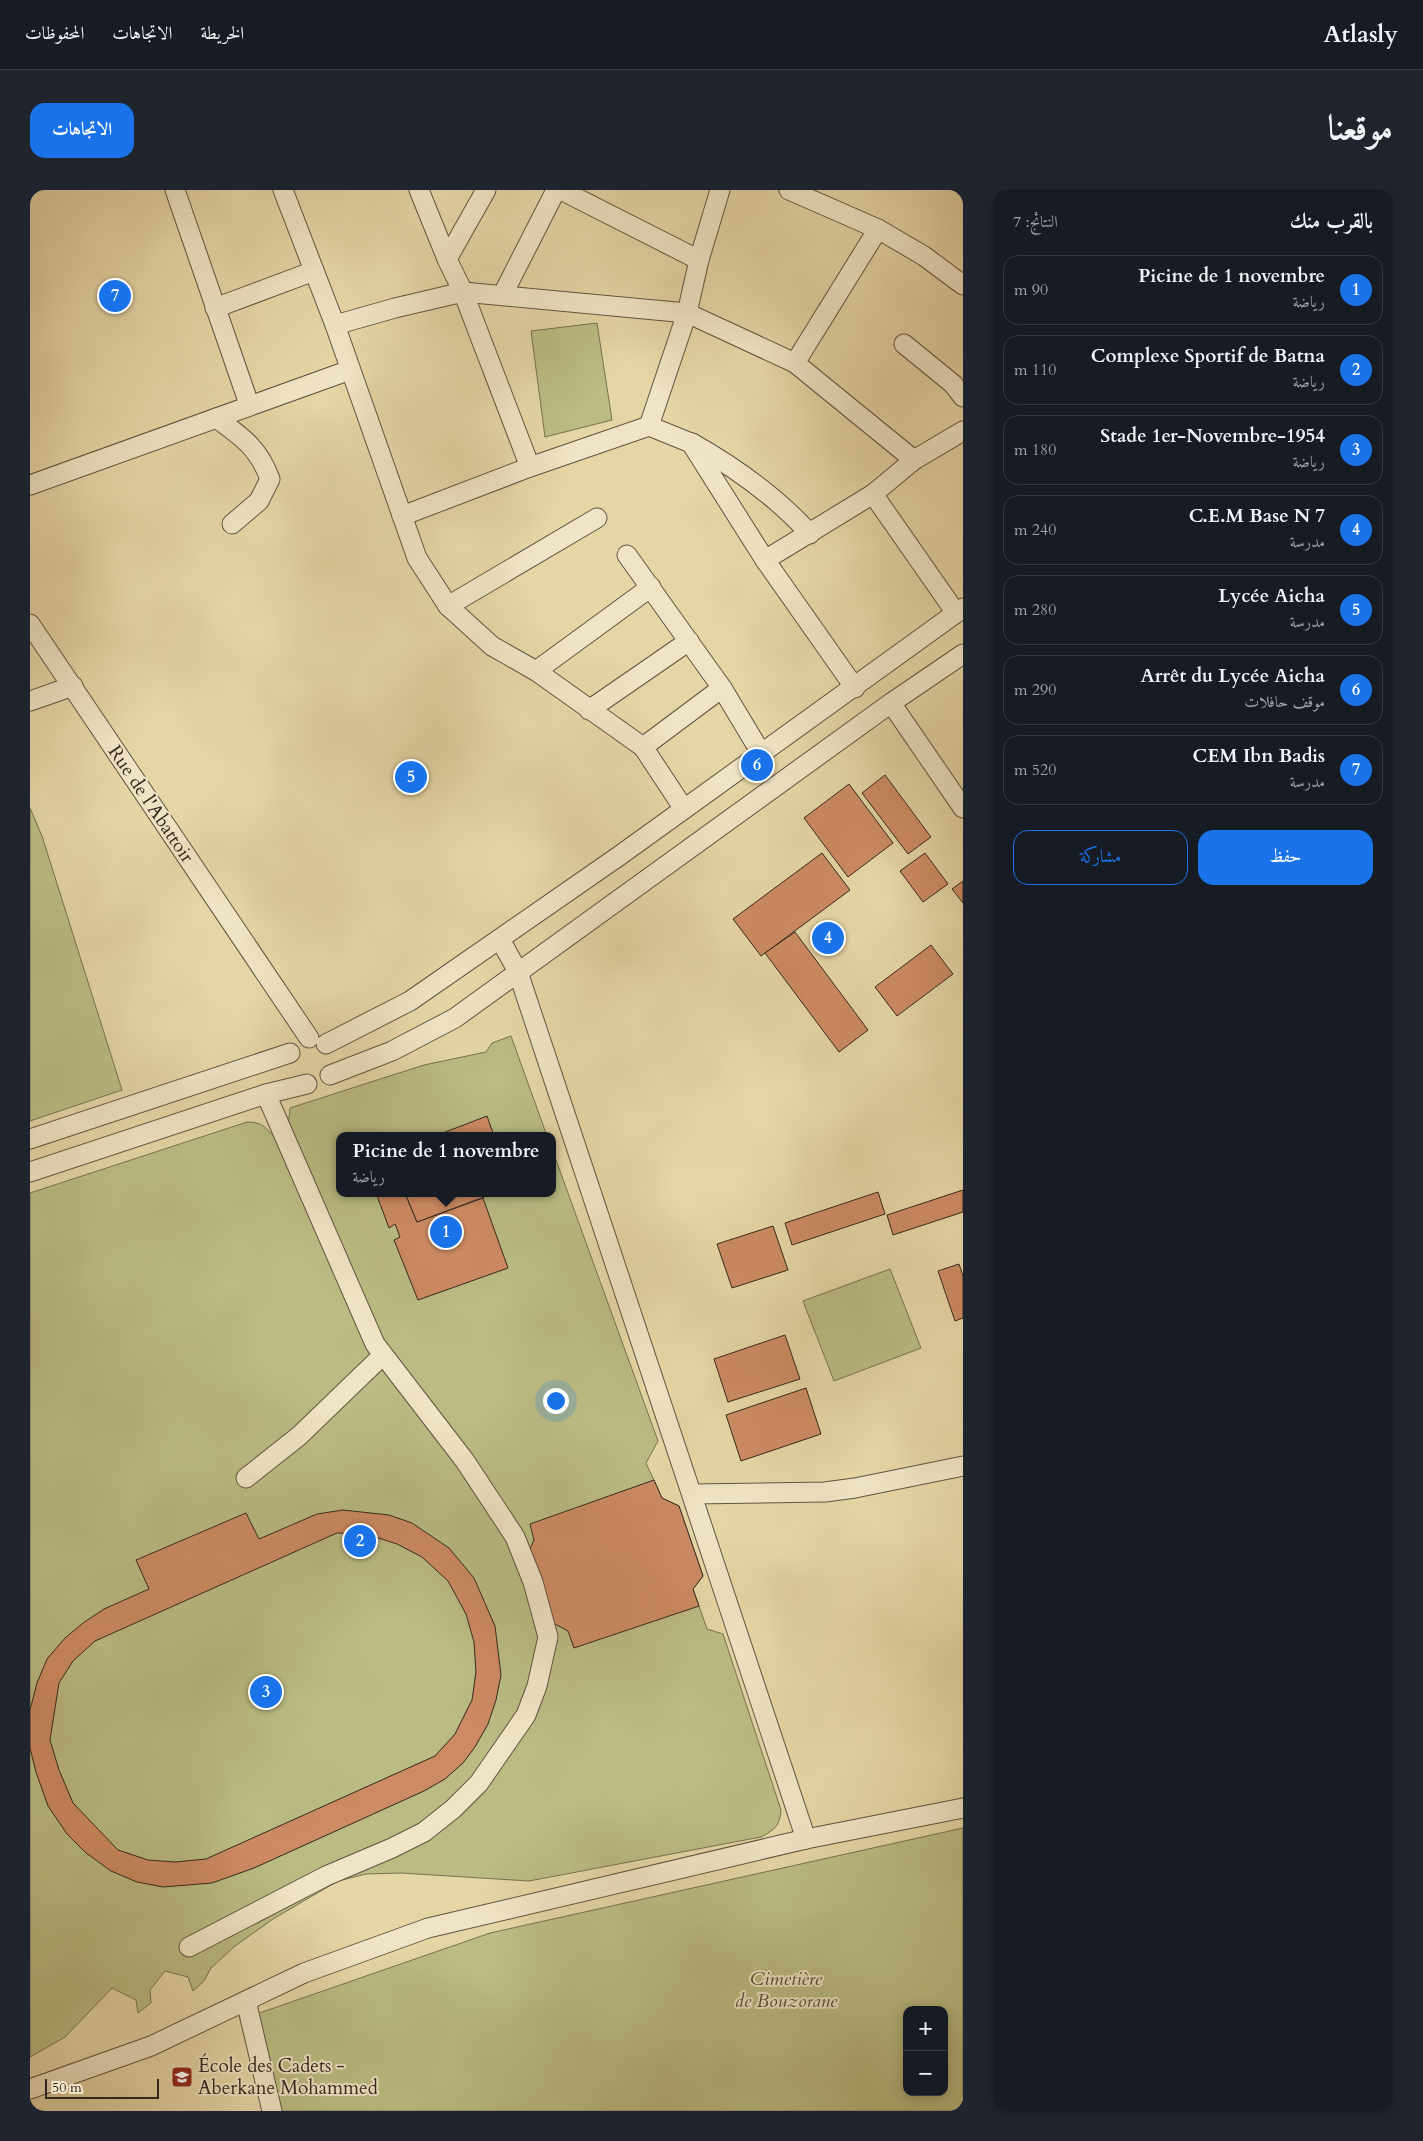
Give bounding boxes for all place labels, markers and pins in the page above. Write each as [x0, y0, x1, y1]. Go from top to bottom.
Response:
pin: 7 [99, 277, 131, 315]
pin: 6 [741, 746, 773, 784]
pin: 5 [395, 758, 427, 796]
pin: 4 [812, 919, 844, 957]
pin: 1 [430, 1213, 462, 1251]
pin: 2 [344, 1522, 376, 1560]
pin: 3 [250, 1673, 282, 1711]
place label: École des Cadets - Aberkane Mohammed [198, 2053, 378, 2101]
school or university icon: École des Cadets - Aberkane Mohammed [170, 2065, 194, 2089]

